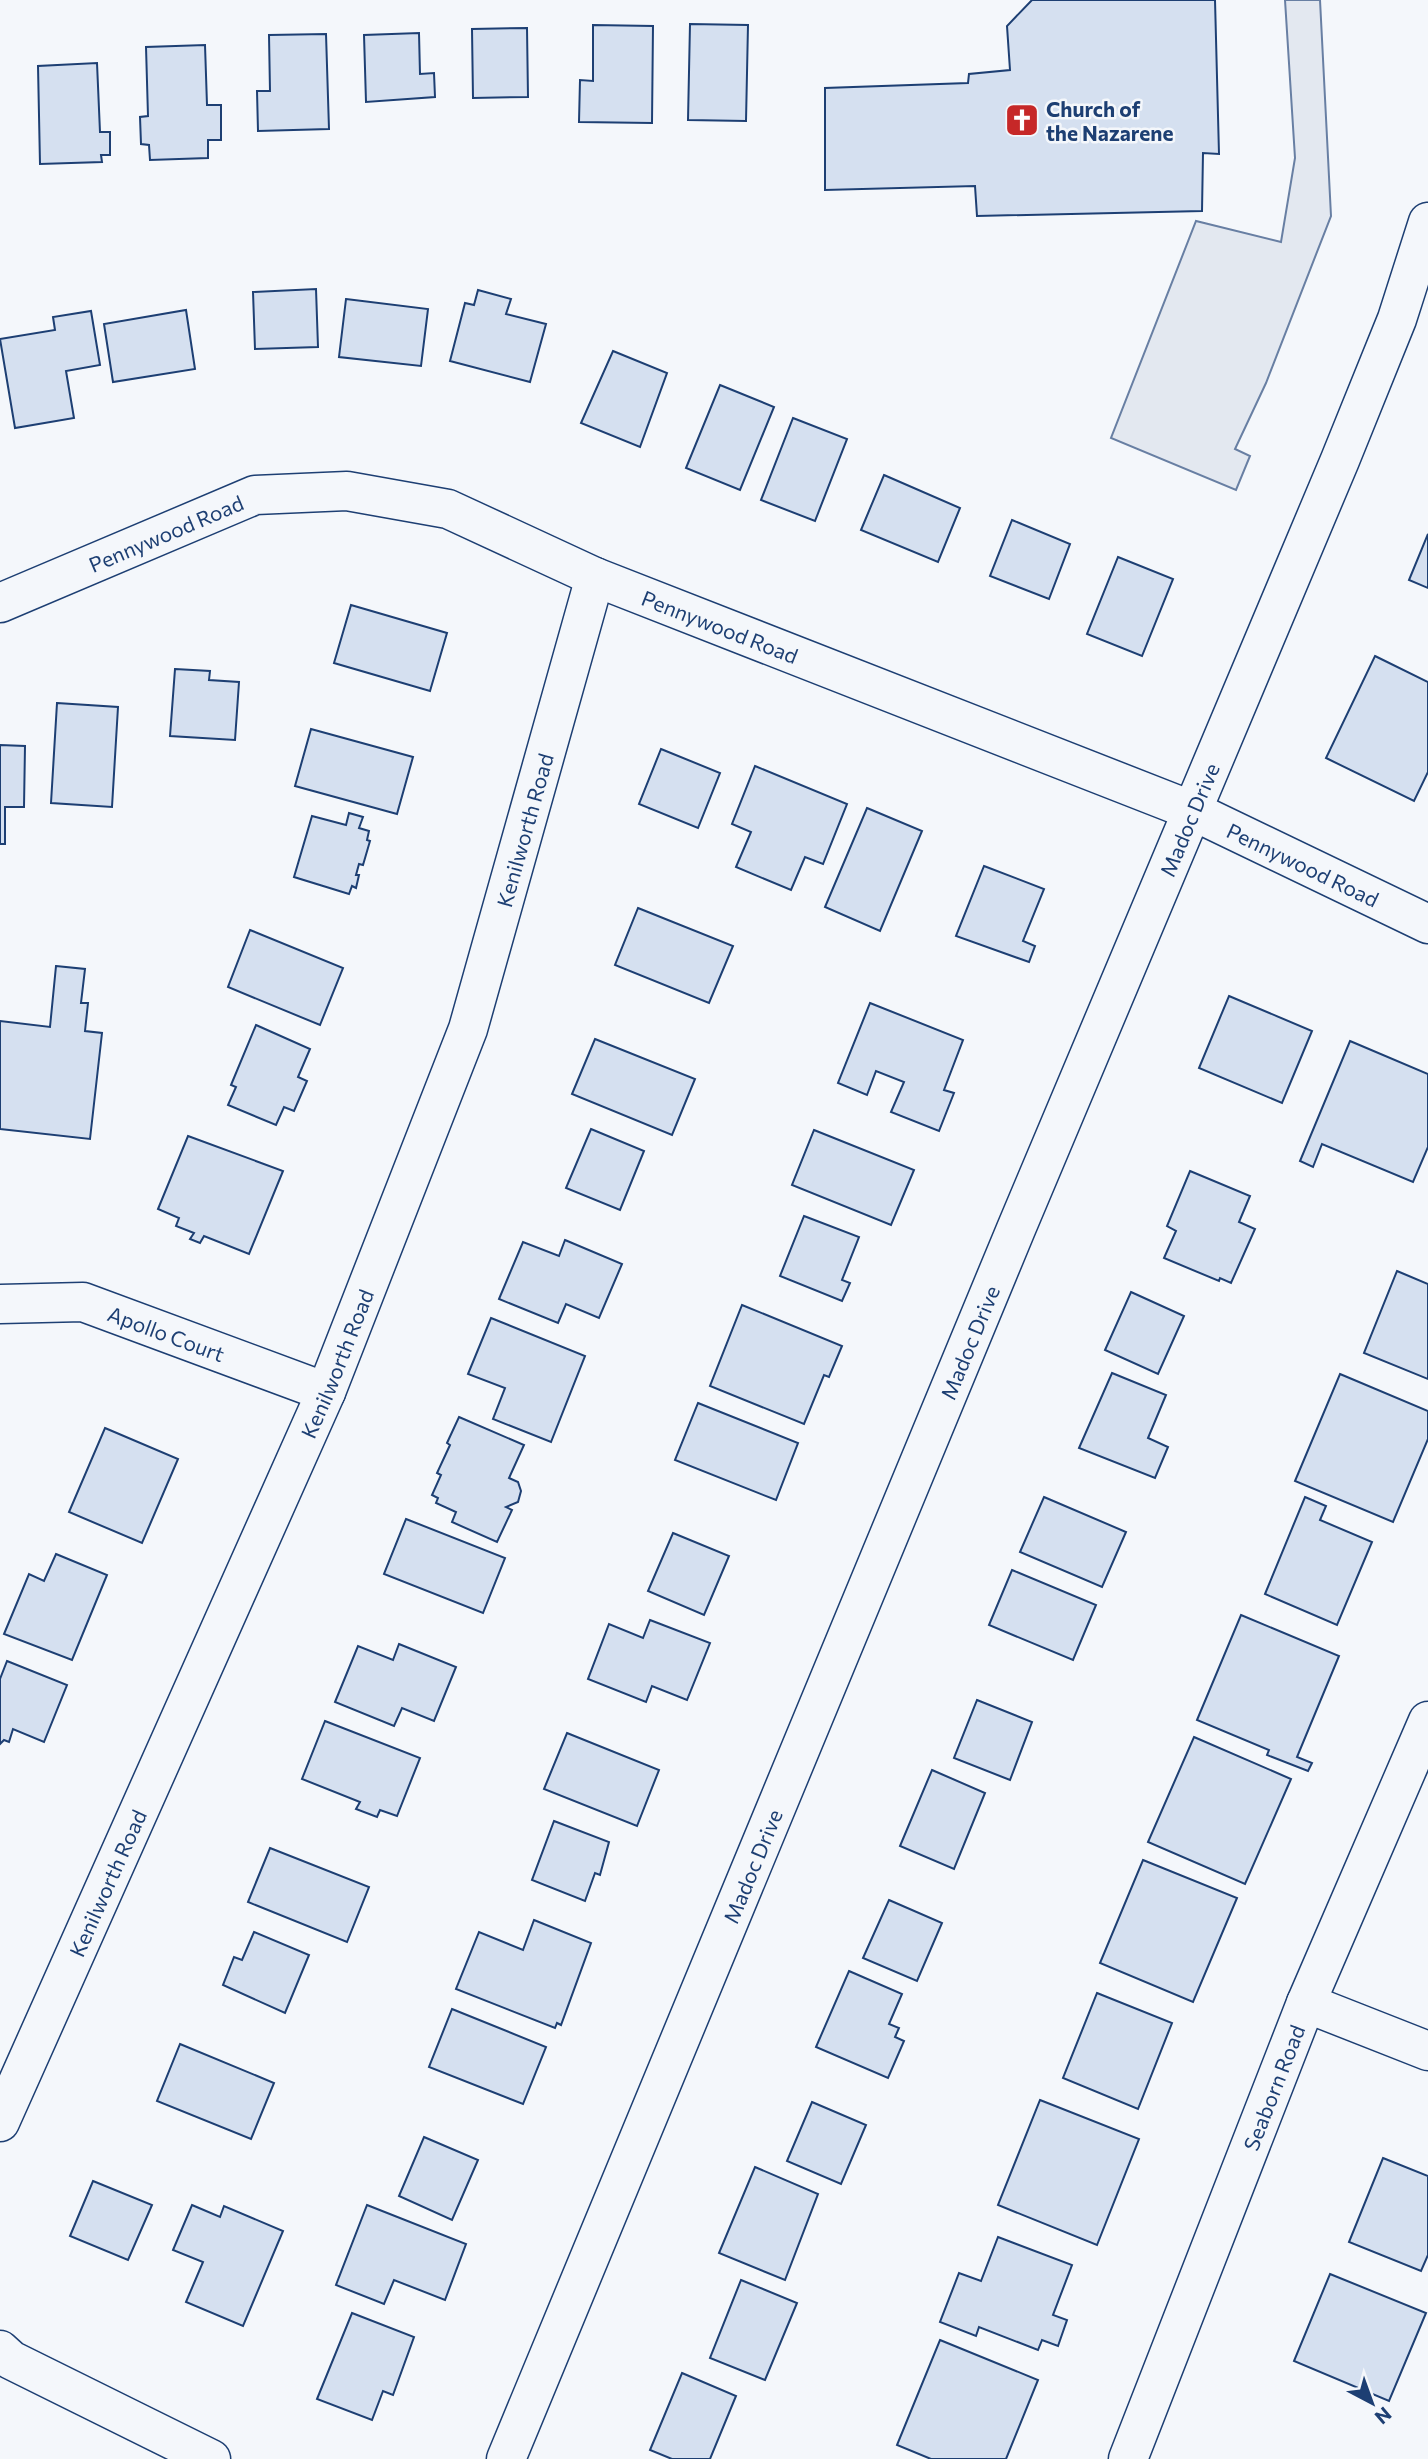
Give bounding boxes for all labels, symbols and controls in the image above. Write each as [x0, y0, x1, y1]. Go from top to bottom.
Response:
place label: Church of the Nazarene [1046, 96, 1173, 145]
church icon: Church of the Nazarene [1003, 101, 1041, 139]
street label: Pennywood Road [85, 489, 247, 577]
street label: Pennywood Road [639, 584, 802, 668]
street label: Kenilworth Road [490, 750, 557, 910]
street label: Madoc Drive [1154, 759, 1224, 880]
street label: Pennywood Road [1223, 817, 1383, 911]
street label: Madoc Drive [934, 1282, 1004, 1403]
street label: Kenilworth Road [295, 1285, 378, 1442]
street label: Apollo Court [105, 1300, 228, 1366]
street label: Kenilworth Road [63, 1805, 151, 1960]
street label: Madoc Drive [717, 1805, 787, 1927]
street label: Seaborn Road [1237, 2021, 1309, 2154]
north arrow [1337, 2368, 1407, 2438]
text: N [1371, 2403, 1396, 2430]

